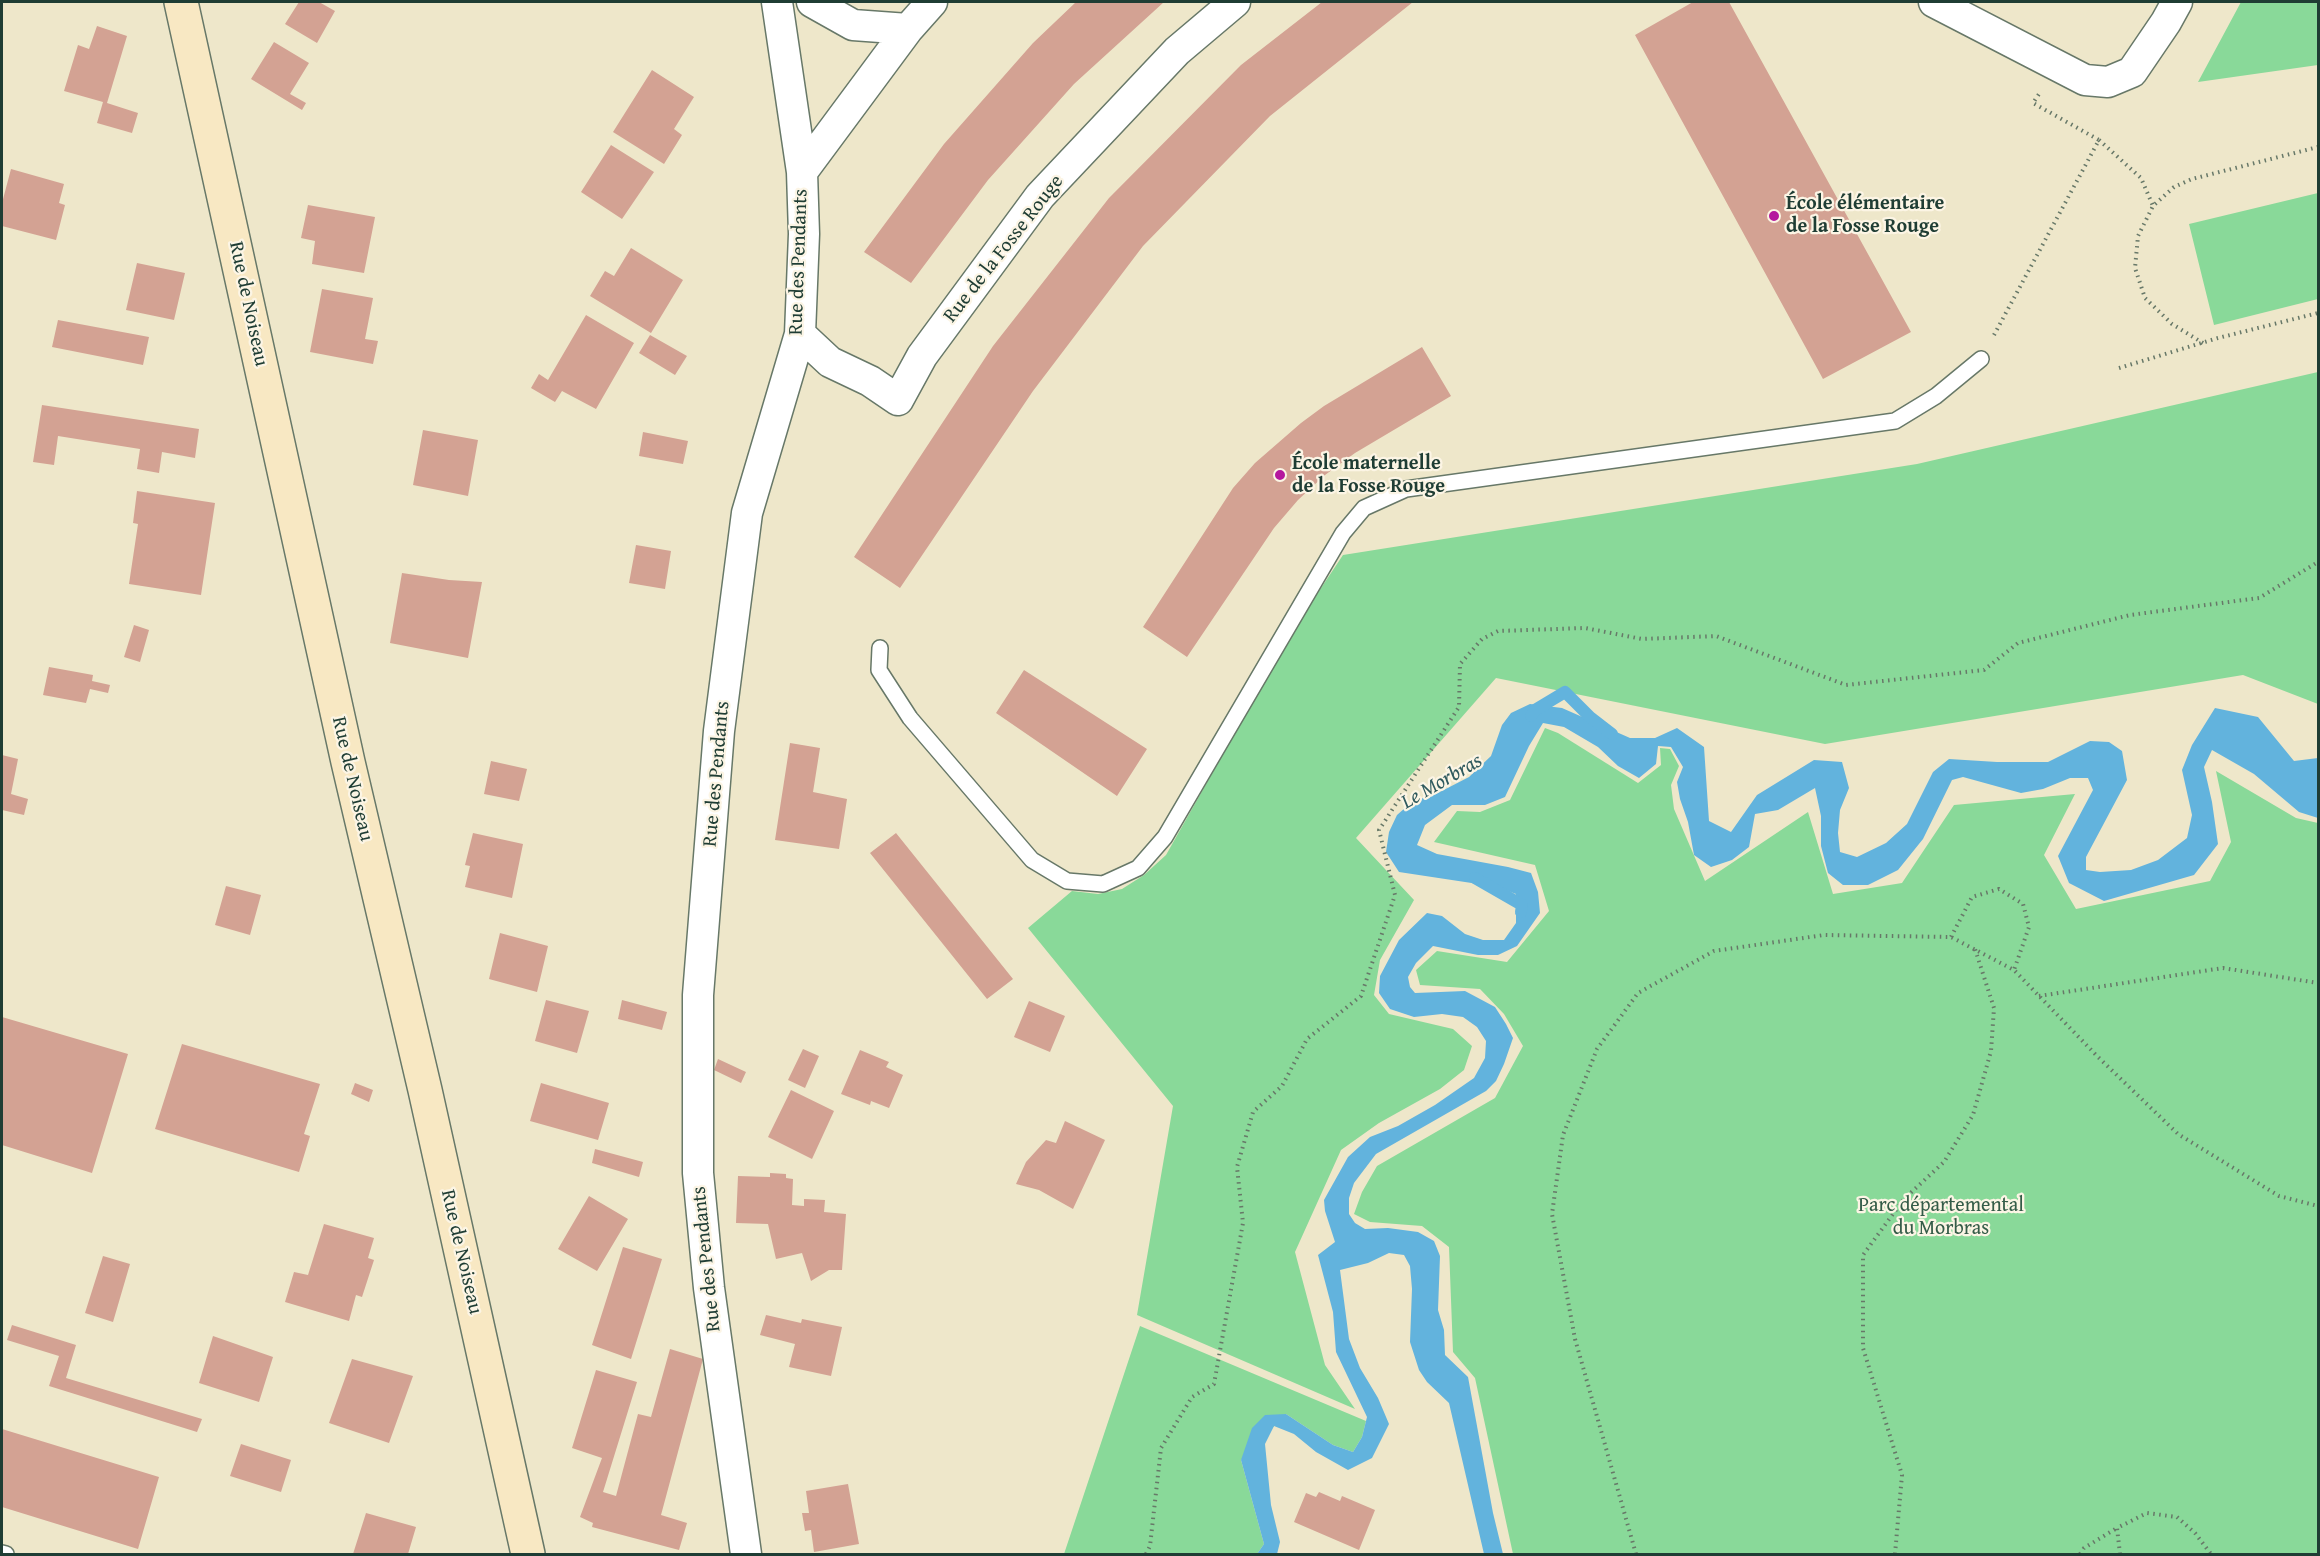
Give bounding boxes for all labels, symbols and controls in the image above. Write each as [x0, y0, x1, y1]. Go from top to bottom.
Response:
street label: Rue de la Fosse Rouge [939, 170, 1069, 328]
street label: Rue des Pendants [784, 189, 814, 335]
place label: École élémentaire de la Fosse Rouge [1786, 192, 1944, 239]
marker: École élémentaire de la Fosse Rouge [1767, 209, 1781, 223]
street label: Rue de Noiseau [223, 239, 273, 369]
place label: École maternelle de la Fosse Rouge [1292, 452, 1445, 499]
marker: École maternelle de la Fosse Rouge [1273, 468, 1287, 482]
street label: Rue des Pendants [699, 700, 735, 848]
street label: Rue de Noiseau [326, 714, 378, 844]
water label: Le Morbras [1397, 749, 1487, 815]
street label: Rue des Pendants [687, 1185, 727, 1333]
street label: Rue de Noiseau [435, 1187, 487, 1317]
park label: Parc départemental du Morbras [1858, 1194, 2024, 1241]

